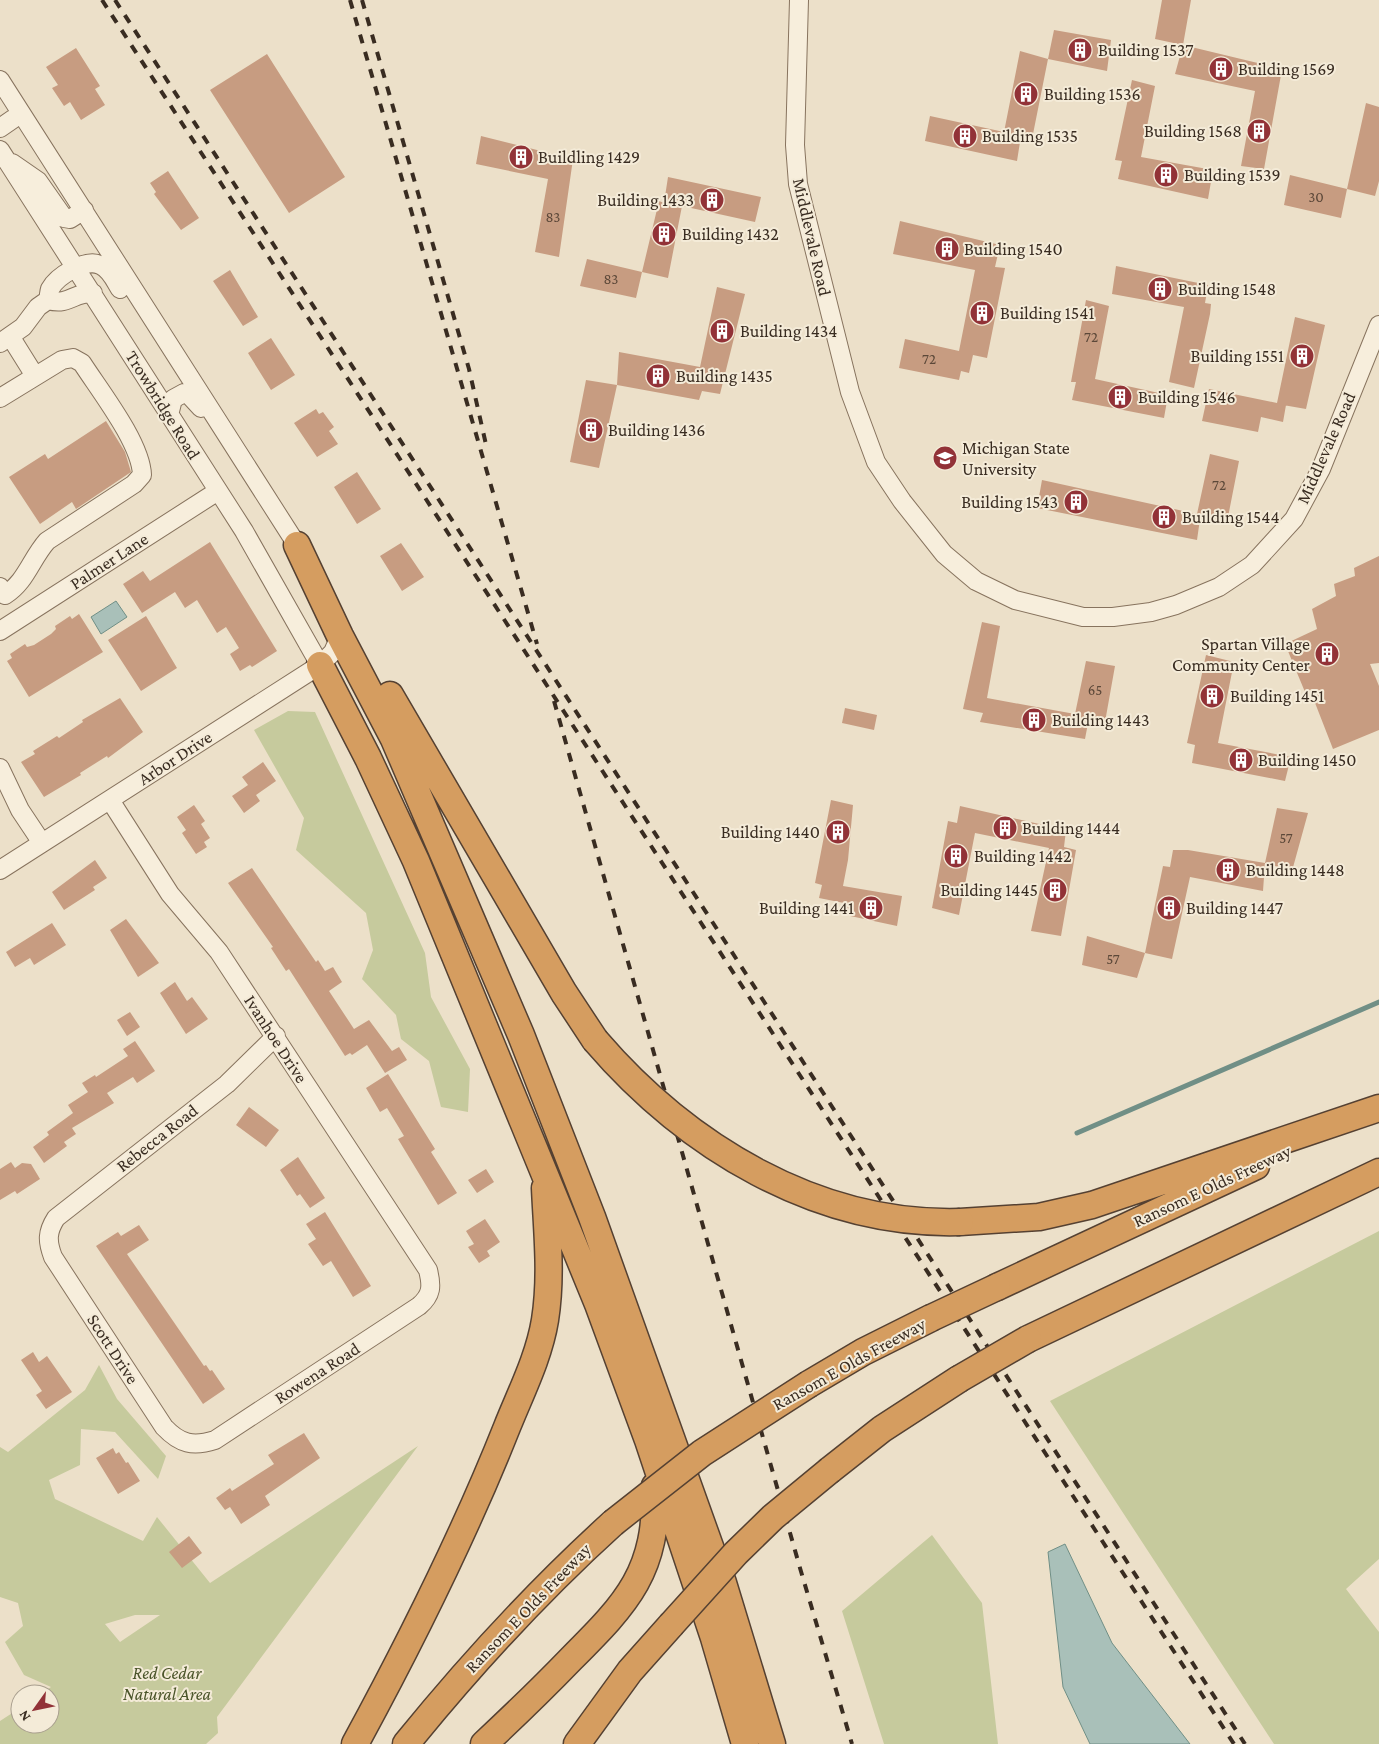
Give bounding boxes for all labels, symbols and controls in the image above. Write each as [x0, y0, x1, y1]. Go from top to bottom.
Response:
building icon: Building 1537 [1067, 37, 1093, 63]
place label: Building 1537 [1098, 40, 1194, 60]
building icon: Building 1569 [1208, 56, 1234, 82]
place label: Building 1569 [1238, 59, 1335, 79]
building icon: Building 1536 [1013, 81, 1039, 107]
place label: Building 1536 [1044, 84, 1141, 104]
building icon: Building 1568 [1246, 118, 1272, 144]
place label: Building 1568 [1144, 121, 1242, 141]
building icon: Building 1535 [952, 123, 978, 149]
place label: Building 1535 [982, 126, 1078, 146]
building icon: Buildling 1429 [508, 144, 534, 170]
place label: Buildling 1429 [538, 147, 640, 167]
building icon: Building 1539 [1153, 162, 1179, 188]
place label: Building 1539 [1184, 165, 1281, 185]
street label: Middlevale Road [789, 176, 835, 298]
building icon: Building 1433 [699, 187, 725, 213]
house number: 30 [1308, 189, 1324, 205]
place label: Building 1433 [597, 190, 694, 210]
house number: 83 [546, 209, 560, 225]
building icon: Building 1432 [651, 221, 677, 247]
place label: Building 1432 [682, 224, 779, 244]
building icon: Building 1540 [934, 236, 960, 262]
place label: Building 1540 [964, 239, 1063, 259]
house number: 83 [604, 271, 618, 287]
building icon: Building 1548 [1147, 276, 1173, 302]
place label: Building 1548 [1178, 279, 1276, 299]
building icon: Building 1541 [969, 300, 995, 326]
place label: Building 1541 [1000, 303, 1094, 323]
building icon: Building 1434 [709, 318, 735, 344]
place label: Building 1434 [740, 321, 838, 341]
house number: 72 [1084, 329, 1098, 345]
building icon: Building 1551 [1289, 343, 1315, 369]
place label: Building 1551 [1191, 346, 1284, 366]
street label: Trowbridge Road [122, 347, 205, 463]
house number: 72 [922, 351, 936, 367]
building icon: Building 1435 [645, 363, 671, 389]
place label: Building 1435 [676, 366, 773, 386]
building icon: Building 1546 [1107, 384, 1133, 410]
place label: Building 1546 [1138, 387, 1236, 407]
street label: Middlevale Road [1292, 389, 1360, 507]
building icon: Building 1436 [578, 417, 604, 443]
place label: Building 1436 [608, 420, 705, 440]
place label: Michigan State University [962, 438, 1070, 479]
school or university icon: Michigan State University [932, 445, 958, 471]
house number: 72 [1212, 477, 1226, 493]
building icon: Building 1543 [1063, 489, 1089, 515]
place label: Building 1543 [961, 492, 1058, 512]
building icon: Building 1544 [1151, 504, 1177, 530]
place label: Building 1544 [1182, 507, 1280, 527]
street label: Palmer Lane [66, 528, 152, 594]
place label: Spartan Village Community Center [1172, 634, 1311, 675]
building icon: Spartan Village Community Center [1314, 641, 1340, 667]
house number: 65 [1088, 682, 1102, 698]
building icon: Building 1451 [1199, 683, 1225, 709]
place label: Building 1451 [1230, 686, 1324, 706]
building icon: Building 1443 [1021, 707, 1047, 733]
place label: Building 1443 [1052, 710, 1150, 730]
street label: Arbor Drive [134, 727, 216, 789]
building icon: Building 1450 [1228, 747, 1254, 773]
place label: Building 1450 [1258, 750, 1357, 770]
building icon: Building 1444 [992, 815, 1018, 841]
place label: Building 1444 [1022, 818, 1120, 838]
building icon: Building 1440 [825, 819, 851, 845]
place label: Building 1440 [721, 822, 820, 842]
house number: 57 [1279, 830, 1293, 846]
building icon: Building 1442 [943, 843, 969, 869]
place label: Building 1442 [974, 846, 1072, 866]
building icon: Building 1448 [1215, 857, 1241, 883]
place label: Building 1448 [1246, 860, 1345, 880]
building icon: Building 1445 [1042, 877, 1068, 903]
place label: Building 1445 [940, 880, 1038, 900]
building icon: Building 1441 [858, 895, 884, 921]
building icon: Building 1447 [1156, 895, 1182, 921]
place label: Building 1441 [759, 898, 854, 918]
place label: Building 1447 [1186, 898, 1283, 918]
house number: 57 [1106, 951, 1120, 967]
street label: Ivanhoe Drive [240, 991, 312, 1087]
street label: Rebecca Road [112, 1100, 202, 1176]
street label: Ransom E Olds Freeway [1130, 1140, 1295, 1231]
street label: Scott Drive [83, 1310, 143, 1388]
street label: Ransom E Olds Freeway [769, 1313, 930, 1414]
street label: Rowena Road [271, 1338, 364, 1408]
street label: Ransom E Olds Freeway [461, 1539, 595, 1677]
park label: Red Cedar Natural Area [123, 1663, 212, 1704]
north arrow [10, 1684, 60, 1734]
text: N [15, 1707, 33, 1724]

